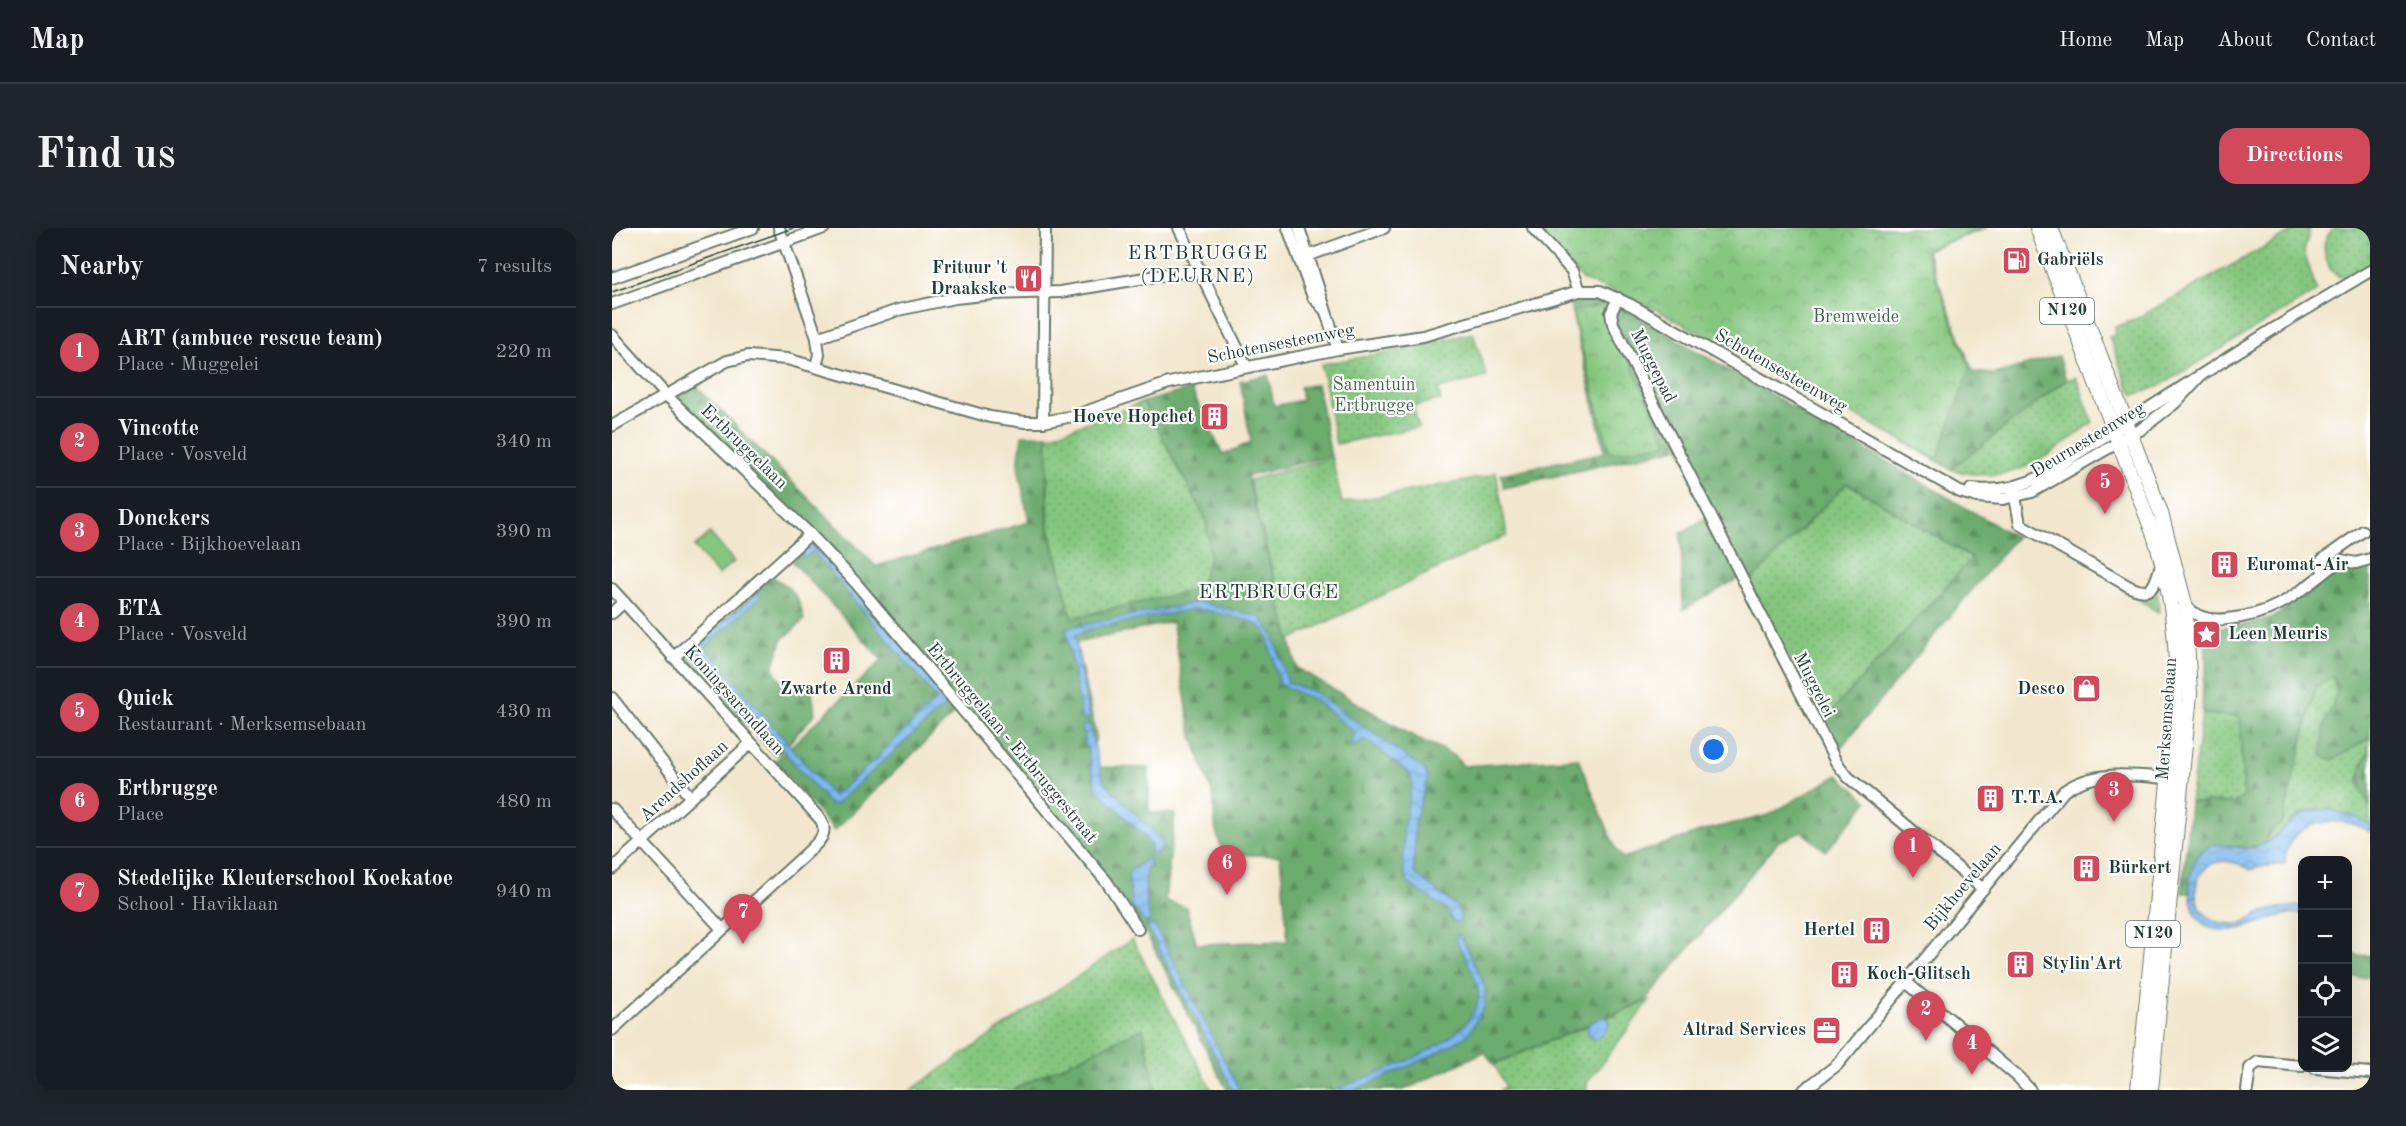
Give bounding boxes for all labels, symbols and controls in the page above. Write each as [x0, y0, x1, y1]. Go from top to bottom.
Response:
text: Map [30, 27, 84, 55]
text: Home [2059, 30, 2112, 51]
text: Map [2145, 30, 2184, 51]
text: About [2217, 30, 2273, 51]
text: Contact [2306, 30, 2376, 51]
button: Directions [2219, 128, 2370, 184]
text: Find us [36, 135, 175, 177]
district label: ERTBRUGGE (DEURNE) [1128, 244, 1268, 287]
fuel station icon: Gabriëls [2000, 244, 2032, 276]
place label: Gabriëls [2037, 251, 2104, 269]
text: Nearby [60, 254, 144, 280]
text: 7 results [477, 257, 552, 277]
place label: Frituur 't Draakske [930, 259, 1007, 298]
restaurant icon: Frituur 't Draakske [1012, 262, 1044, 294]
road number: N120 [2040, 298, 2094, 324]
park label: Bremweide [1813, 308, 1899, 326]
street label: Schotensesteenweg [1206, 321, 1356, 367]
street label: Muggepad [1627, 326, 1679, 406]
street label: Schotensesteenweg [1712, 326, 1851, 416]
text: ART (ambuce rescue team) [117, 328, 383, 350]
text: 1 [74, 342, 85, 362]
text: 220 m [496, 342, 552, 362]
text: Place · Muggelei [117, 355, 259, 375]
park label: Samentuin Ertbrugge [1333, 376, 1416, 415]
street label: Deurnesteenweg [2028, 399, 2148, 481]
street label: Ertbruggelaan [697, 401, 791, 493]
building icon: Hoeve Hopchet [1199, 401, 1231, 433]
place label: Hoeve Hopchet [1072, 408, 1194, 426]
text: Vincotte [117, 418, 199, 440]
text: 2 [74, 432, 85, 452]
text: 340 m [496, 432, 552, 452]
text: Place · Vosveld [117, 445, 247, 465]
pin: 5 [2086, 464, 2124, 514]
text: Donckers [117, 508, 210, 530]
text: 3 [74, 522, 85, 542]
text: 390 m [496, 522, 552, 542]
text: Place · Bijkhoevelaan [117, 535, 301, 555]
building icon: Euromat-Air [2209, 549, 2241, 581]
place label: Euromat-Air [2246, 556, 2349, 574]
district label: ERTBRUGGE [1199, 583, 1339, 603]
text: ETA [117, 598, 163, 620]
text: 4 [74, 612, 85, 632]
text: 390 m [496, 612, 552, 632]
place icon: Leen Meuris [2191, 618, 2223, 650]
text: Place · Vosveld [117, 625, 247, 645]
place label: Leen Meuris [2228, 625, 2328, 643]
street label: Ertbruggelaan - Ertbruggestraat [923, 640, 1101, 846]
street label: Koningsarendlaan [680, 642, 788, 758]
building icon: Zwarte Arend [820, 644, 852, 676]
street label: Muggelei [1790, 650, 1838, 721]
street label: Merksemsebaan [2154, 657, 2180, 781]
shop icon: Desco [2070, 673, 2102, 705]
place label: Zwarte Arend [780, 680, 892, 698]
place label: Desco [2017, 680, 2065, 698]
text: Quick [117, 688, 174, 710]
text: 5 [74, 702, 85, 722]
text: 430 m [496, 702, 552, 722]
text: Restaurant · Merksemsebaan [117, 715, 366, 735]
your location [1699, 735, 1728, 764]
street label: Arendshoflaan [636, 737, 732, 825]
pin: 3 [2094, 772, 2134, 822]
text: Ertbrugge [117, 778, 218, 800]
building icon: T.T.A. [1974, 782, 2006, 814]
place label: T.T.A. [2011, 789, 2063, 807]
text: 6 [74, 792, 85, 812]
text: 480 m [496, 792, 552, 812]
text: Place [117, 805, 164, 825]
pin: 1 [1894, 828, 1932, 878]
street label: Bijkhoevelaan [1921, 839, 2005, 934]
pin: 6 [1208, 846, 1246, 895]
building icon: Bürkert [2071, 852, 2103, 884]
map controls [2298, 856, 2352, 1072]
button: + [2298, 856, 2352, 910]
place label: Bürkert [2108, 859, 2172, 877]
text: Stedelijke Kleuterschool Koekatoe [117, 868, 453, 890]
text: 7 [74, 882, 85, 902]
text: 940 m [496, 882, 552, 902]
pin: 7 [724, 894, 762, 944]
text: School · Haviklaan [117, 895, 278, 915]
button: − [2298, 910, 2352, 964]
building icon: Hertel [1860, 914, 1892, 946]
place label: Hertel [1803, 921, 1855, 939]
road number: N120 [2126, 921, 2180, 947]
building icon: Stylin'Art [2005, 948, 2037, 980]
place label: Stylin'Art [2042, 955, 2123, 973]
building icon: Koch-Glitsch [1829, 958, 1861, 990]
button: locate [2298, 964, 2352, 1018]
place label: Koch-Glitsch [1866, 965, 1971, 983]
pin: 2 [1906, 992, 1946, 1041]
office icon: Altrad Services [1811, 1014, 1843, 1046]
button: layers [2298, 1018, 2352, 1072]
place label: Altrad Services [1682, 1021, 1806, 1039]
pin: 4 [1952, 1026, 1992, 1075]

